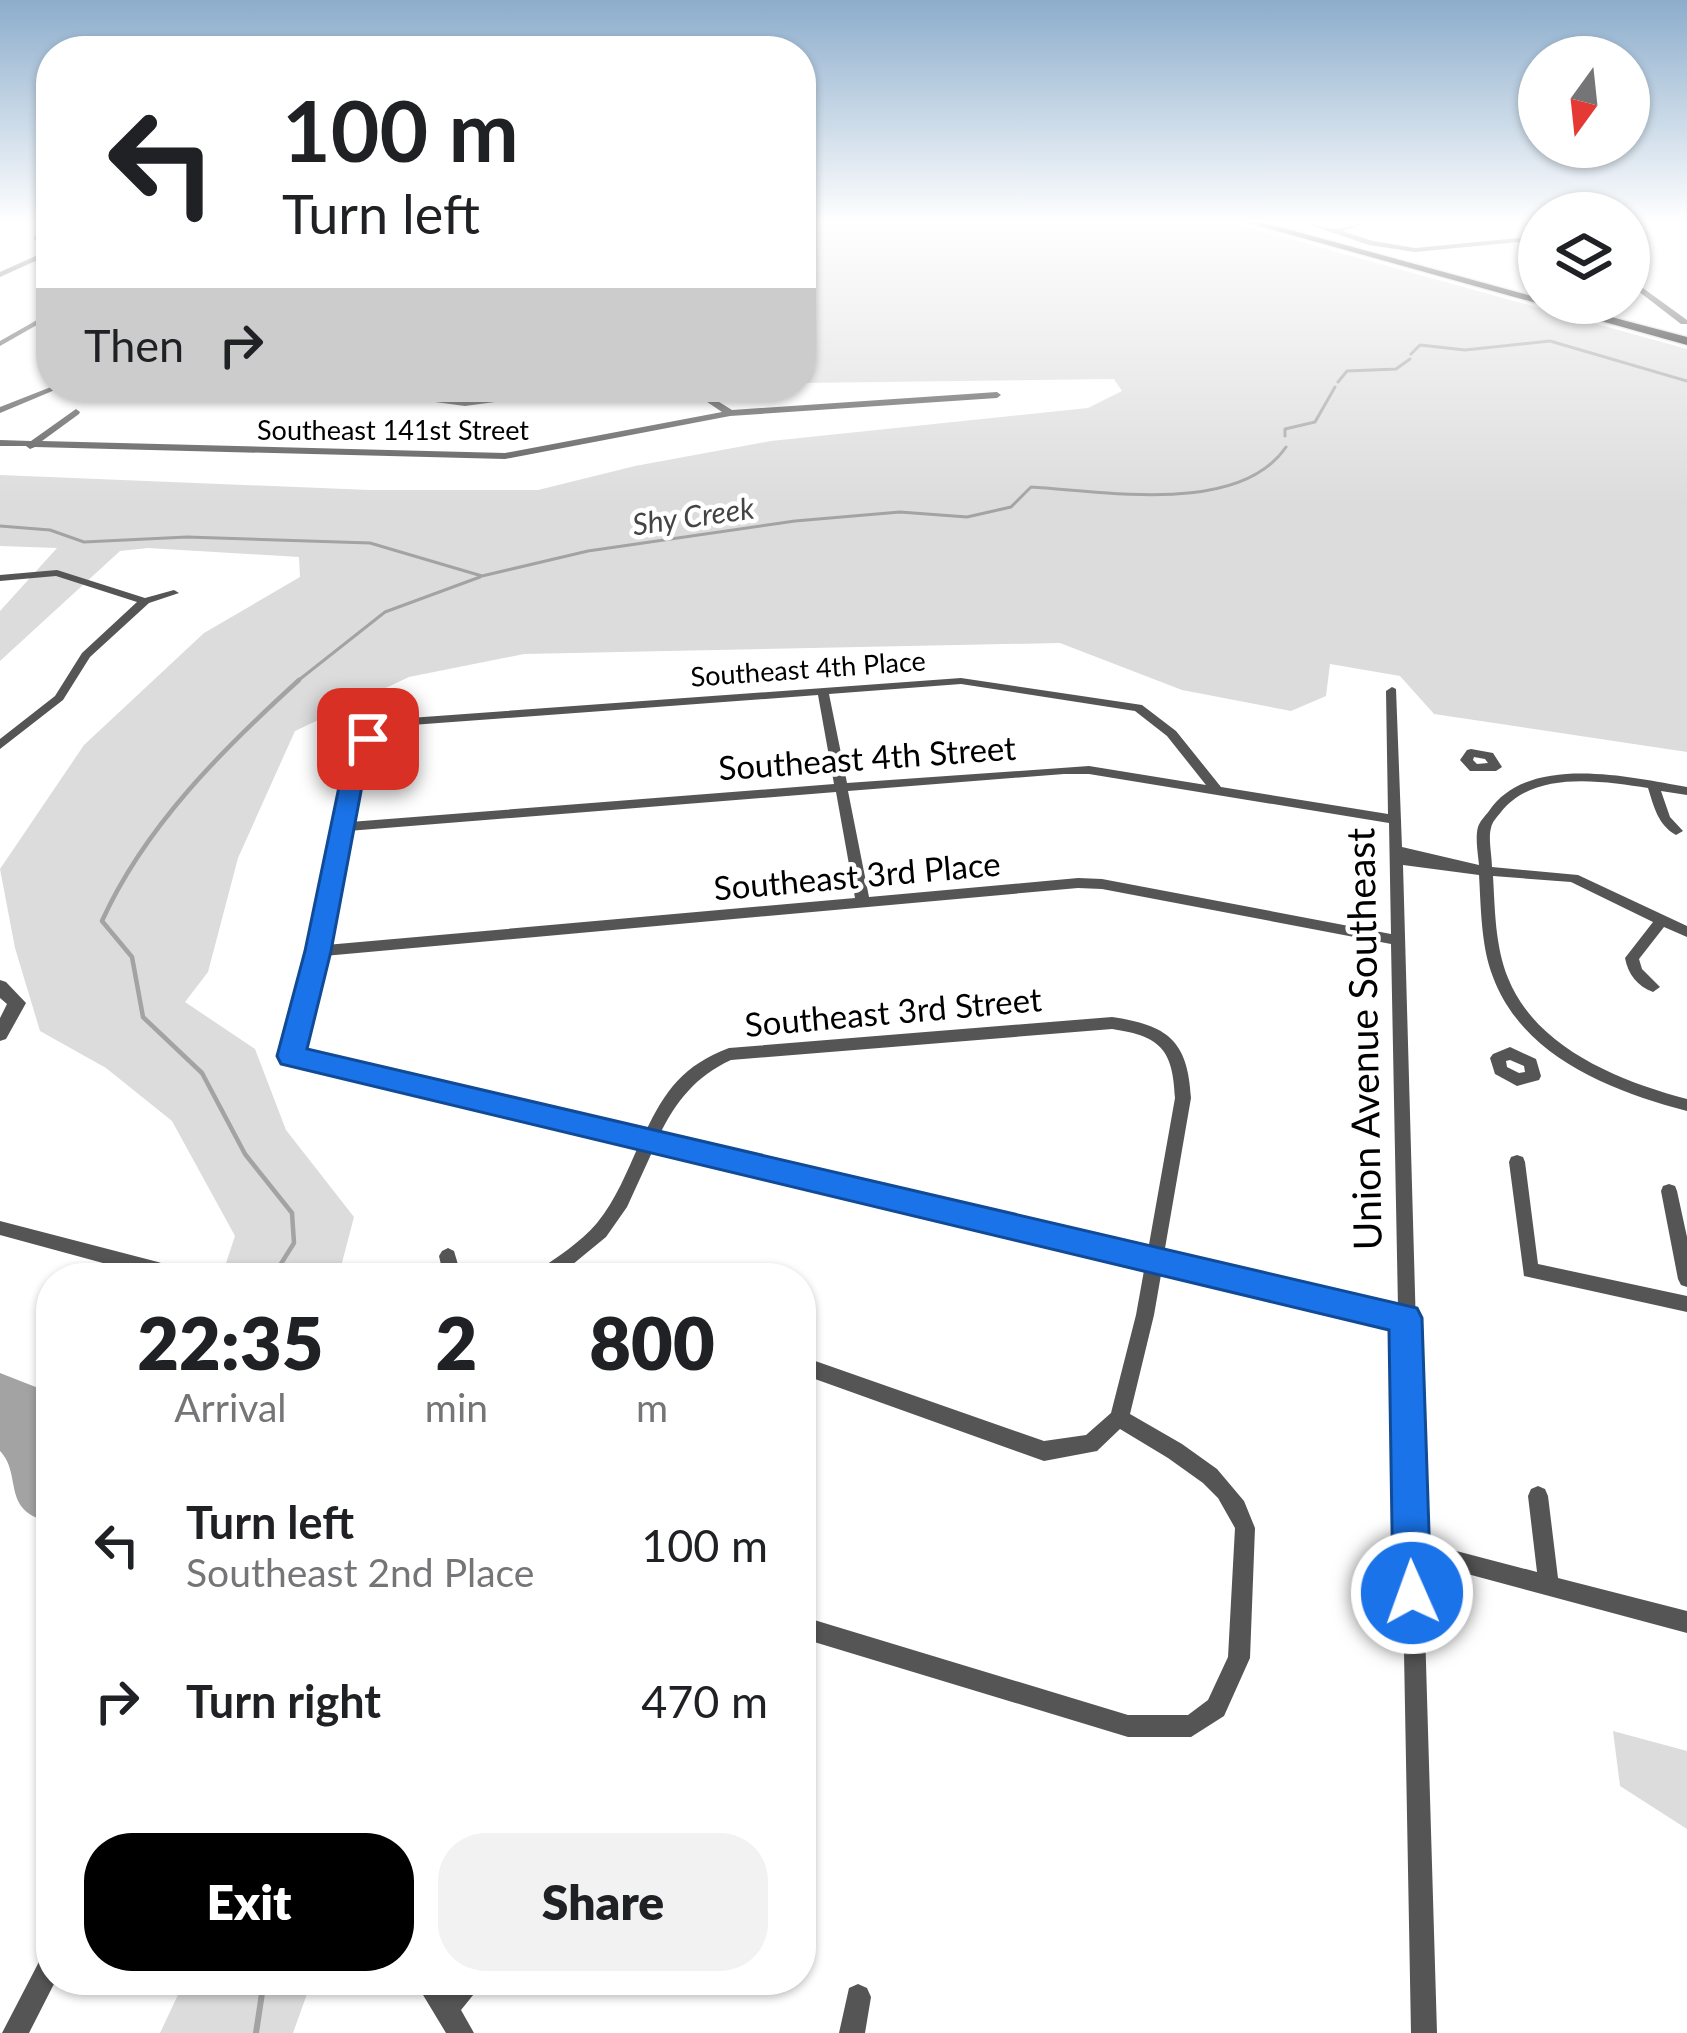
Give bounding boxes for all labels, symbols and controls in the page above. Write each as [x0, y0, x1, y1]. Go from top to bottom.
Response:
north arrow [1518, 36, 1650, 168]
map controls [1518, 36, 1650, 324]
text: 100 m [282, 79, 519, 180]
icon: left [84, 84, 240, 240]
text: Turn left [282, 181, 480, 246]
button: layers [1518, 192, 1650, 324]
icon: right [208, 312, 274, 378]
text: Then [84, 318, 184, 372]
street label: Southeast 141st Street [257, 413, 529, 446]
water label: Shy Creek [630, 489, 757, 541]
street label: Southeast 4th Place [689, 643, 927, 693]
pin [317, 688, 419, 790]
icon: arrive [335, 706, 401, 772]
street label: Southeast 4th Street [717, 727, 1017, 787]
street label: Union Avenue Southeast [1336, 827, 1390, 1251]
street label: Southeast 3rd Place [712, 843, 1002, 907]
street label: Southeast 3rd Street [743, 978, 1043, 1044]
text: 22:35 [137, 1299, 323, 1385]
text: 2 [436, 1299, 477, 1385]
text: 800 [589, 1299, 715, 1385]
text: Arrival [174, 1384, 287, 1430]
text: min [425, 1384, 488, 1430]
text: m [636, 1384, 668, 1430]
text: Turn left [186, 1495, 354, 1549]
icon: left [84, 1512, 150, 1578]
text: 100 m [641, 1518, 768, 1572]
position arrow [1349, 1530, 1475, 1656]
text: Southeast 2nd Place [186, 1549, 534, 1595]
icon: right [84, 1668, 150, 1734]
text: Turn right [186, 1674, 381, 1728]
text: 470 m [641, 1674, 768, 1728]
button: Exit [84, 1833, 414, 1971]
button: Share [438, 1833, 768, 1971]

